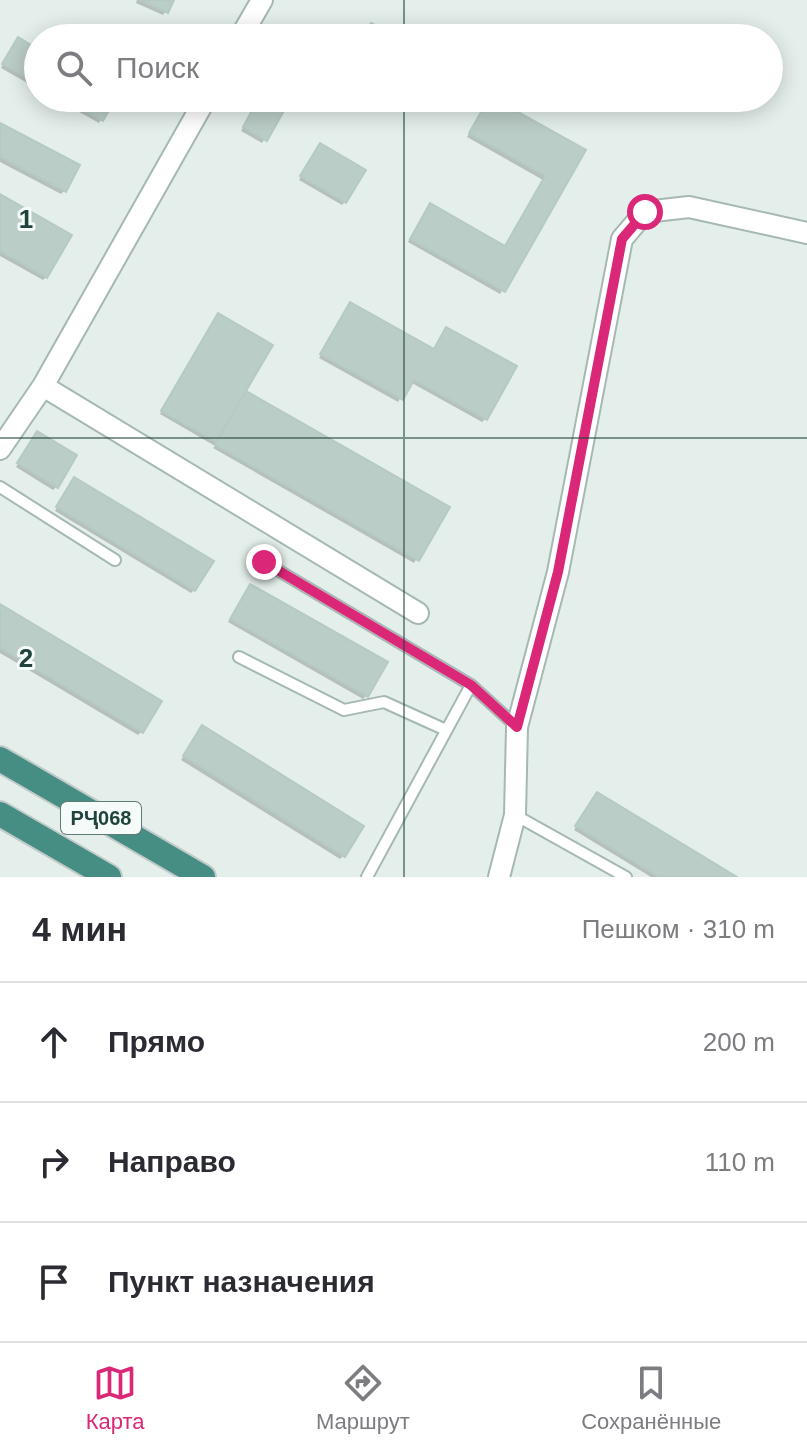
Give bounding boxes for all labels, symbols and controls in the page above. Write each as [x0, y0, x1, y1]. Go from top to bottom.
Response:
search box [24, 24, 783, 112]
icon: search [52, 46, 96, 90]
text: Поиск [116, 51, 199, 84]
route start [627, 194, 663, 230]
text: 1 [19, 204, 33, 234]
route end [246, 544, 282, 580]
text: 2 [19, 643, 33, 673]
road number: РҶ068 [61, 802, 141, 834]
text: 4 мин [32, 910, 127, 948]
text: Пешком · 310 m [582, 914, 775, 944]
icon: ahead [32, 1020, 76, 1064]
text: Прямо [108, 1025, 205, 1058]
text: 200 m [703, 1027, 775, 1057]
icon: right [32, 1140, 76, 1184]
text: Направо [108, 1145, 236, 1178]
text: 110 m [705, 1147, 775, 1177]
icon: arrive [32, 1260, 76, 1304]
text: Пункт назначения [108, 1265, 375, 1298]
tab: Карта [86, 1361, 145, 1435]
tab: Маршрут [316, 1361, 410, 1435]
tab: Сохранённые [581, 1361, 721, 1435]

